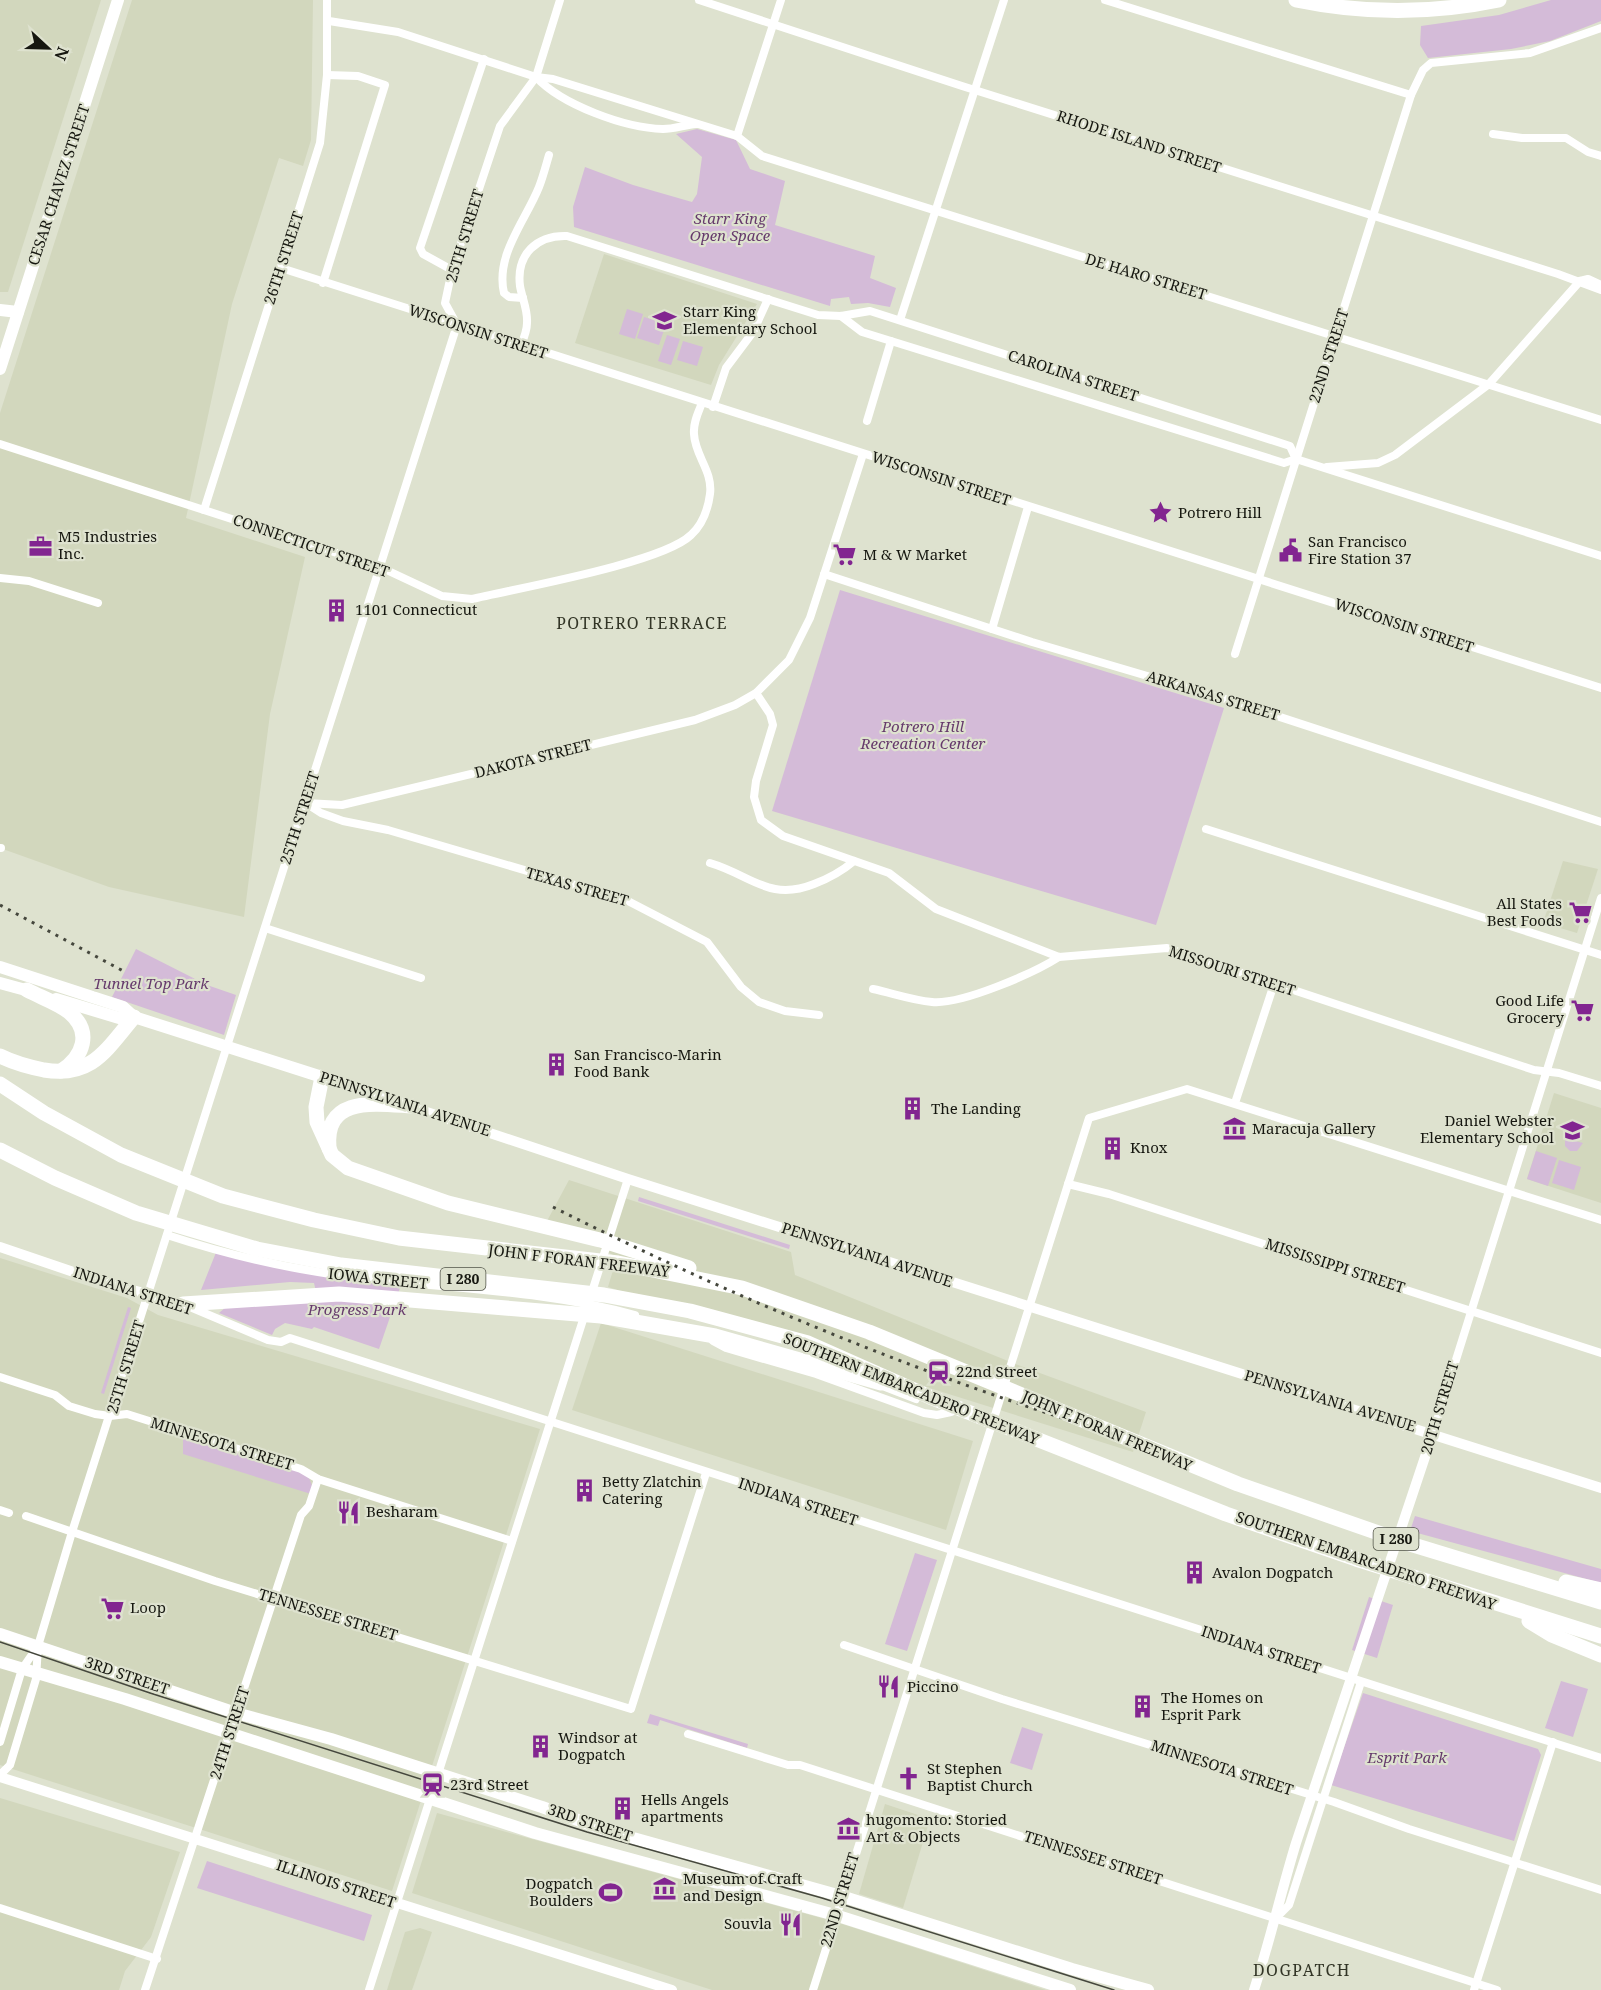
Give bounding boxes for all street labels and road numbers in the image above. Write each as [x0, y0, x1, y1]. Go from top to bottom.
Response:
street label: CESAR CHAVEZ STREET [23, 102, 94, 268]
street label: RHODE ISLAND STREET [1055, 105, 1224, 177]
street label: 25TH STREET [440, 187, 488, 285]
street label: 26TH STREET [259, 209, 307, 307]
street label: DE HARO STREET [1083, 248, 1209, 304]
street label: WISCONSIN STREET [406, 299, 550, 363]
street label: 22ND STREET [1303, 306, 1353, 405]
street label: CAROLINA STREET [1006, 345, 1141, 406]
street label: WISCONSIN STREET [869, 446, 1013, 510]
street label: CONNECTICUT STREET [230, 509, 392, 581]
street label: WISCONSIN STREET [1332, 593, 1476, 657]
street label: ARKANSAS STREET [1144, 665, 1282, 725]
street label: DAKOTA STREET [472, 734, 593, 782]
street label: 25TH STREET [275, 769, 323, 867]
street label: TEXAS STREET [524, 862, 631, 910]
street label: MISSOURI STREET [1167, 940, 1298, 1000]
street label: PENNSYLVANIA AVENUE [317, 1066, 493, 1140]
street label: PENNSYLVANIA AVENUE [779, 1217, 955, 1291]
street label: MISSISSIPPI STREET [1263, 1233, 1408, 1297]
street label: JOHN F FORAN FREEWAY [486, 1239, 672, 1281]
street label: INDIANA STREET [71, 1261, 196, 1319]
street label: IOWA STREET [327, 1263, 429, 1293]
road number: I 280 [440, 1268, 486, 1290]
street label: 25TH STREET [101, 1318, 149, 1416]
street label: SOUTHERN EMBARCADERO FREEWAY [781, 1327, 1043, 1449]
street label: 20TH STREET [1415, 1359, 1463, 1457]
street label: PENNSYLVANIA AVENUE [1242, 1364, 1419, 1436]
street label: JOHN F FORAN FREEWAY [1018, 1385, 1196, 1475]
street label: MINNESOTA STREET [148, 1412, 296, 1474]
street label: INDIANA STREET [736, 1472, 861, 1530]
street label: SOUTHERN EMBARCADERO FREEWAY [1234, 1506, 1500, 1614]
road number: I 280 [1374, 1528, 1418, 1550]
street label: TENNESSEE STREET [256, 1583, 400, 1645]
street label: INDIANA STREET [1199, 1620, 1324, 1678]
street label: 3RD STREET [83, 1651, 172, 1699]
street label: 24TH STREET [205, 1684, 253, 1782]
street label: MINNESOTA STREET [1149, 1735, 1296, 1799]
street label: 3RD STREET [546, 1798, 635, 1846]
street label: TENNESSEE STREET [1022, 1825, 1165, 1889]
street label: 22ND STREET [815, 1850, 863, 1949]
street label: ILLINOIS STREET [274, 1854, 399, 1912]

